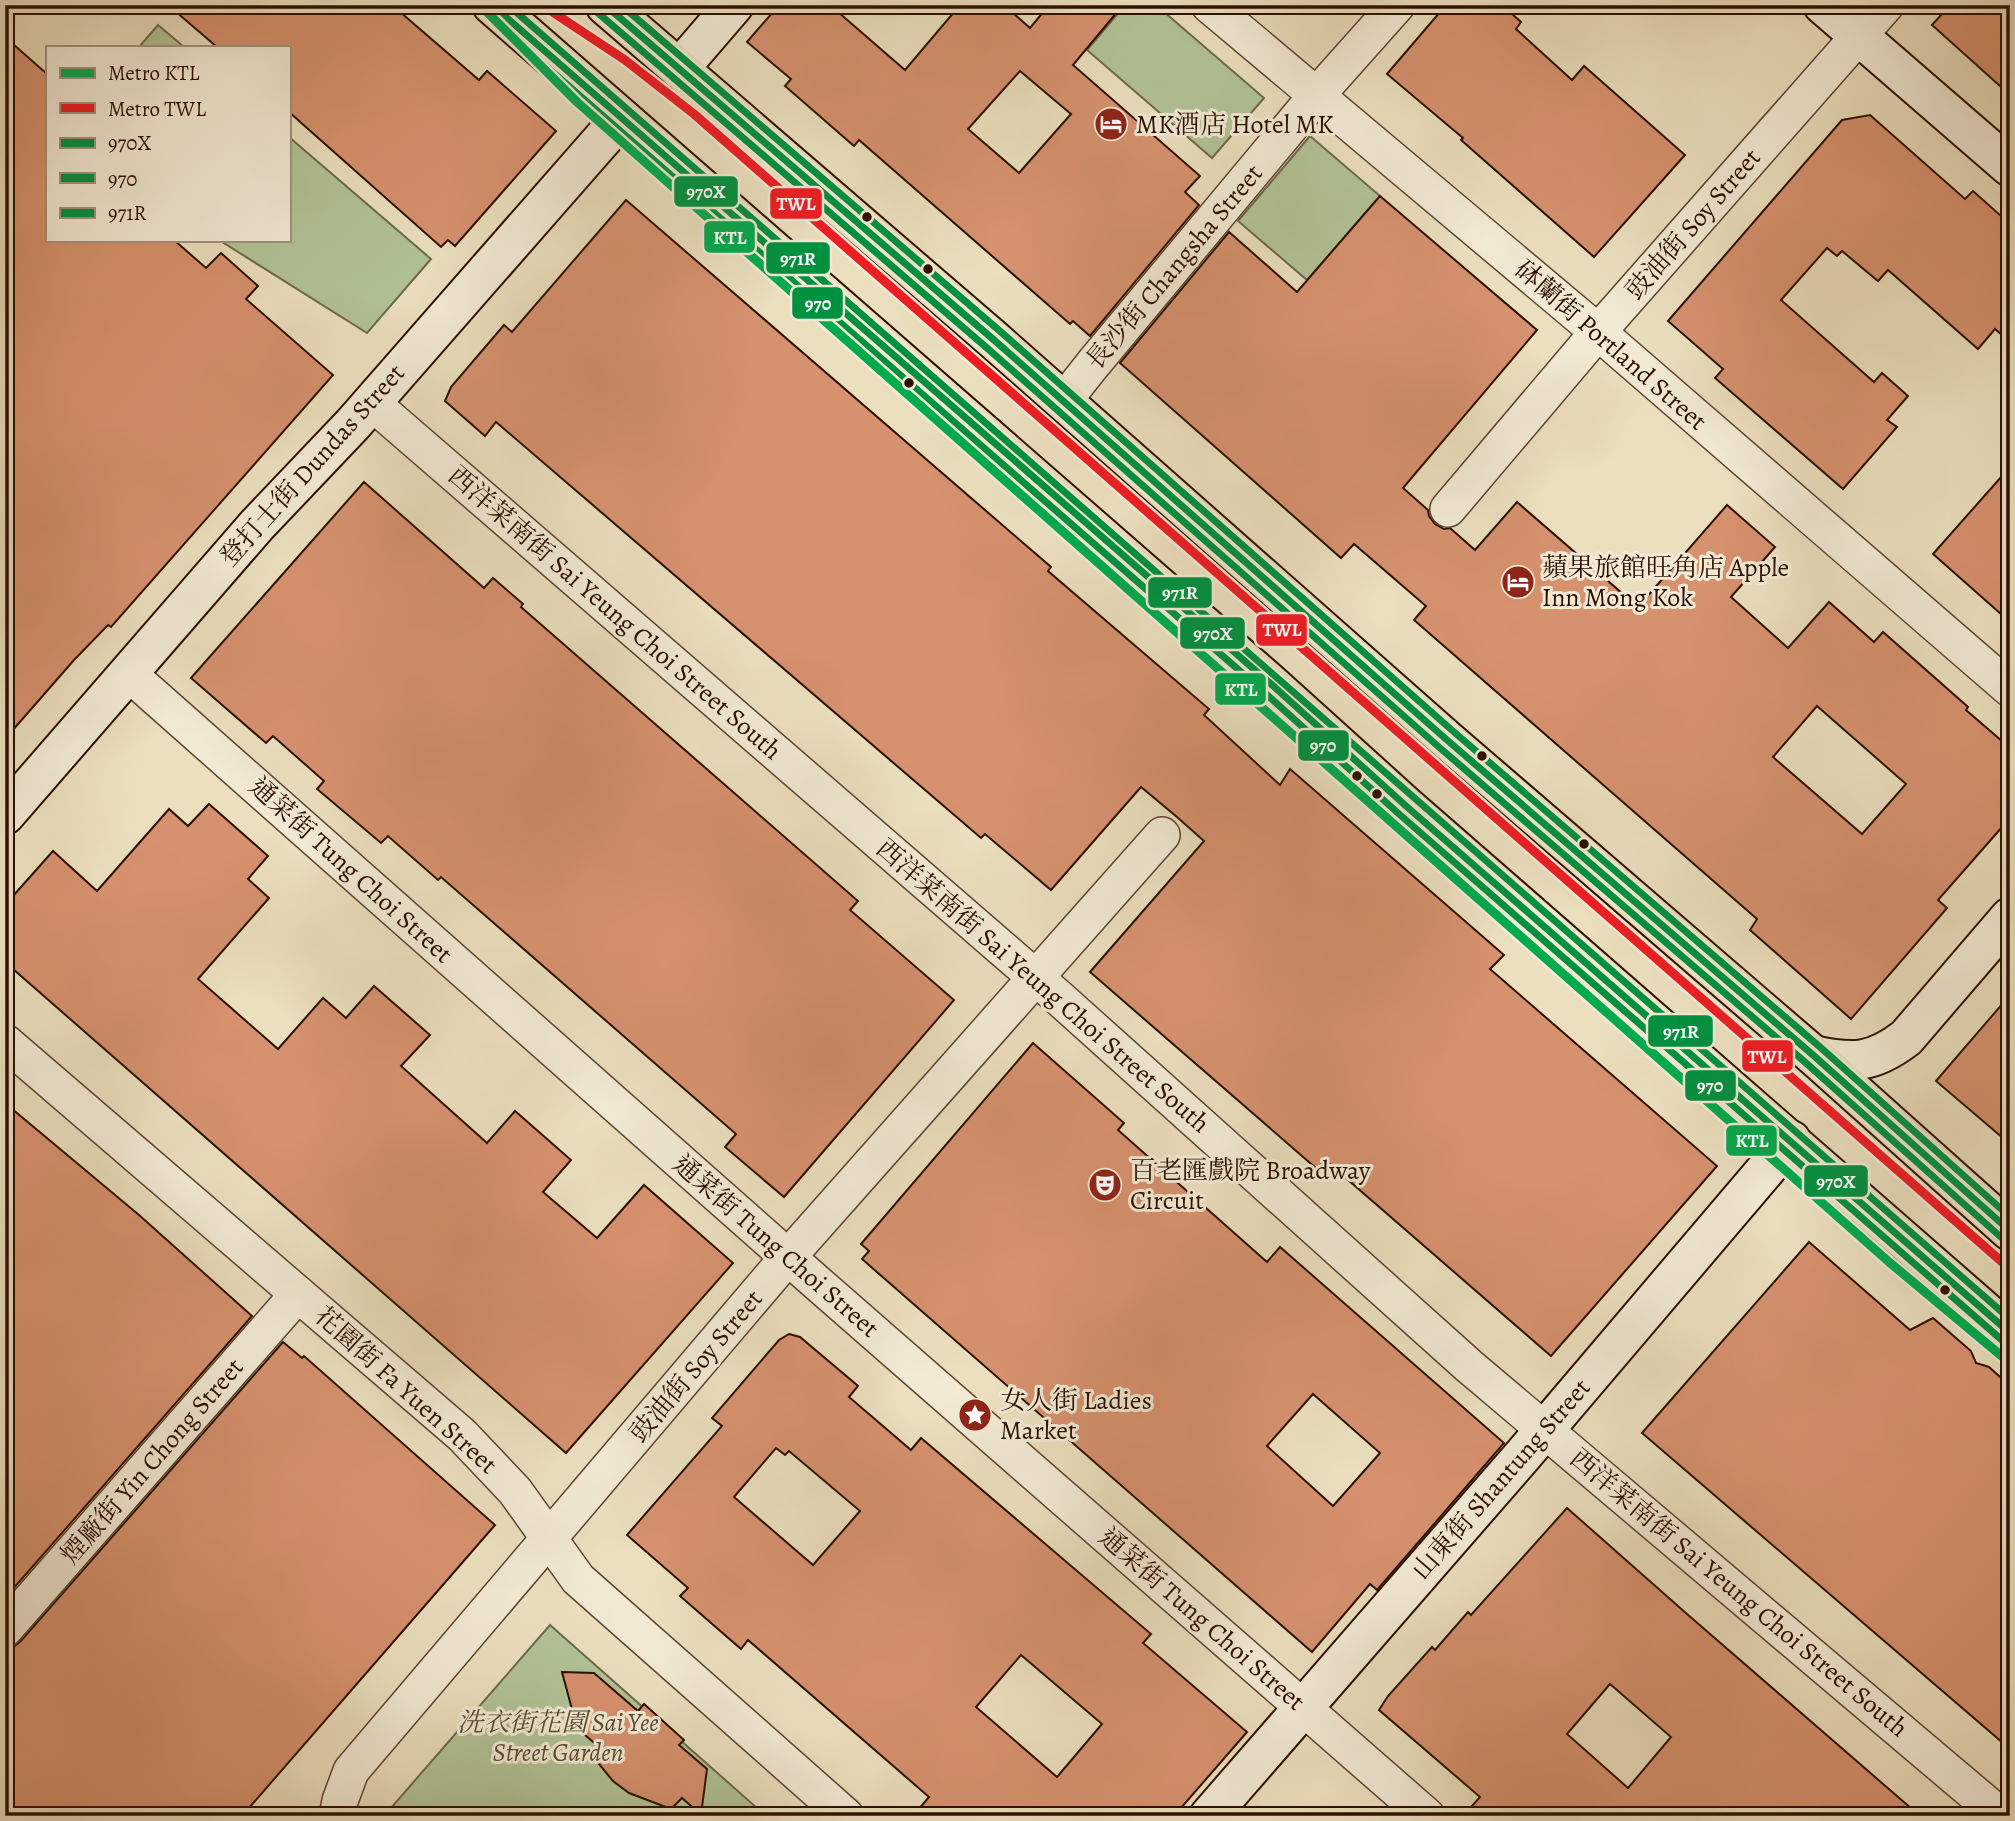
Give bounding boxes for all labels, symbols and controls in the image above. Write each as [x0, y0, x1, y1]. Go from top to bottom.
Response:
legend [46, 46, 290, 242]
text: Metro KTL [108, 59, 200, 87]
text: Metro TWL [108, 95, 206, 123]
hotel icon: MK酒店 Hotel MK [1092, 105, 1130, 143]
place label: MK酒店 Hotel MK [1136, 107, 1334, 142]
text: 970X [108, 129, 152, 157]
street label: 豉油街 Soy Street [1618, 141, 1769, 307]
street label: 長沙街 Changsha Street [1078, 157, 1271, 377]
text: 970 [108, 165, 138, 193]
line badge: 970X [673, 175, 739, 208]
text: 970X [686, 179, 726, 205]
line badge: TWL [769, 187, 823, 220]
text: TWL [776, 191, 816, 217]
text: 971R [108, 199, 147, 227]
unlabelled marker [860, 210, 874, 224]
line badge: KTL [703, 220, 756, 254]
text: KTL [713, 225, 748, 251]
line badge: 971R [765, 241, 831, 275]
text: 971R [780, 246, 817, 272]
street label: 砵蘭街 Portland Street [1508, 252, 1715, 438]
unlabelled marker [921, 262, 935, 276]
line badge: 970 [791, 286, 844, 320]
text: 970 [805, 291, 832, 317]
street label: 登打士街 Dundas Street [212, 356, 413, 574]
unlabelled marker [902, 376, 916, 390]
street label: 西洋菜南街 Sai Yeung Choi Street South [441, 458, 789, 768]
place label: 蘋果旅館旺角店 Apple Inn Mong Kok [1542, 550, 1789, 615]
hotel icon: 蘋果旅館旺角店 Apple Inn Mong Kok [1499, 563, 1537, 601]
line badge: 971R [1147, 576, 1213, 609]
text: 971R [1162, 580, 1199, 606]
line badge: TWL [1255, 613, 1308, 647]
line badge: 970X [1179, 616, 1246, 650]
text: TWL [1262, 617, 1302, 643]
text: 970X [1193, 621, 1233, 647]
line badge: KTL [1214, 672, 1267, 706]
text: KTL [1224, 677, 1259, 703]
line badge: 970 [1297, 729, 1350, 762]
text: 970 [1310, 733, 1337, 759]
unlabelled marker [1475, 749, 1489, 763]
street label: 通菜街 Tung Choi Street [242, 769, 461, 971]
unlabelled marker [1350, 769, 1364, 783]
unlabelled marker [1370, 787, 1384, 801]
street label: 西洋菜南街 Sai Yeung Choi Street South [869, 831, 1217, 1141]
unlabelled marker [1577, 837, 1591, 851]
line badge: 971R [1647, 1014, 1714, 1048]
text: 971R [1663, 1019, 1700, 1045]
line badge: TWL [1741, 1039, 1794, 1073]
text: TWL [1747, 1044, 1787, 1070]
line badge: 970 [1684, 1069, 1737, 1102]
text: 970 [1697, 1073, 1724, 1099]
line badge: KTL [1725, 1124, 1778, 1157]
text: KTL [1735, 1128, 1770, 1154]
street label: 通菜街 Tung Choi Street [665, 1147, 887, 1346]
place label: 百老匯戲院 Broadway Circuit [1130, 1153, 1371, 1218]
line badge: 970X [1803, 1164, 1869, 1198]
theatre icon: 百老匯戲院 Broadway Circuit [1086, 1166, 1124, 1204]
text: 970X [1816, 1169, 1856, 1195]
street label: 豉油街 Soy Street [622, 1282, 771, 1450]
unlabelled marker [1938, 1283, 1952, 1297]
street label: 花園街 Fa Yuen Street [307, 1298, 505, 1482]
street label: 煙廠街 Yin Chong Street [53, 1350, 252, 1571]
street label: 山東街 Shantung Street [1404, 1371, 1598, 1587]
place label: 女人街 Ladies Market [1000, 1383, 1152, 1448]
place icon: 女人街 Ladies Market [956, 1396, 994, 1434]
street label: 西洋菜南街 Sai Yeung Choi Street South [1562, 1441, 1916, 1745]
street label: 通菜街 Tung Choi Street [1091, 1520, 1313, 1719]
park label: 洗衣街花園 Sai Yee Street Garden [457, 1705, 659, 1770]

